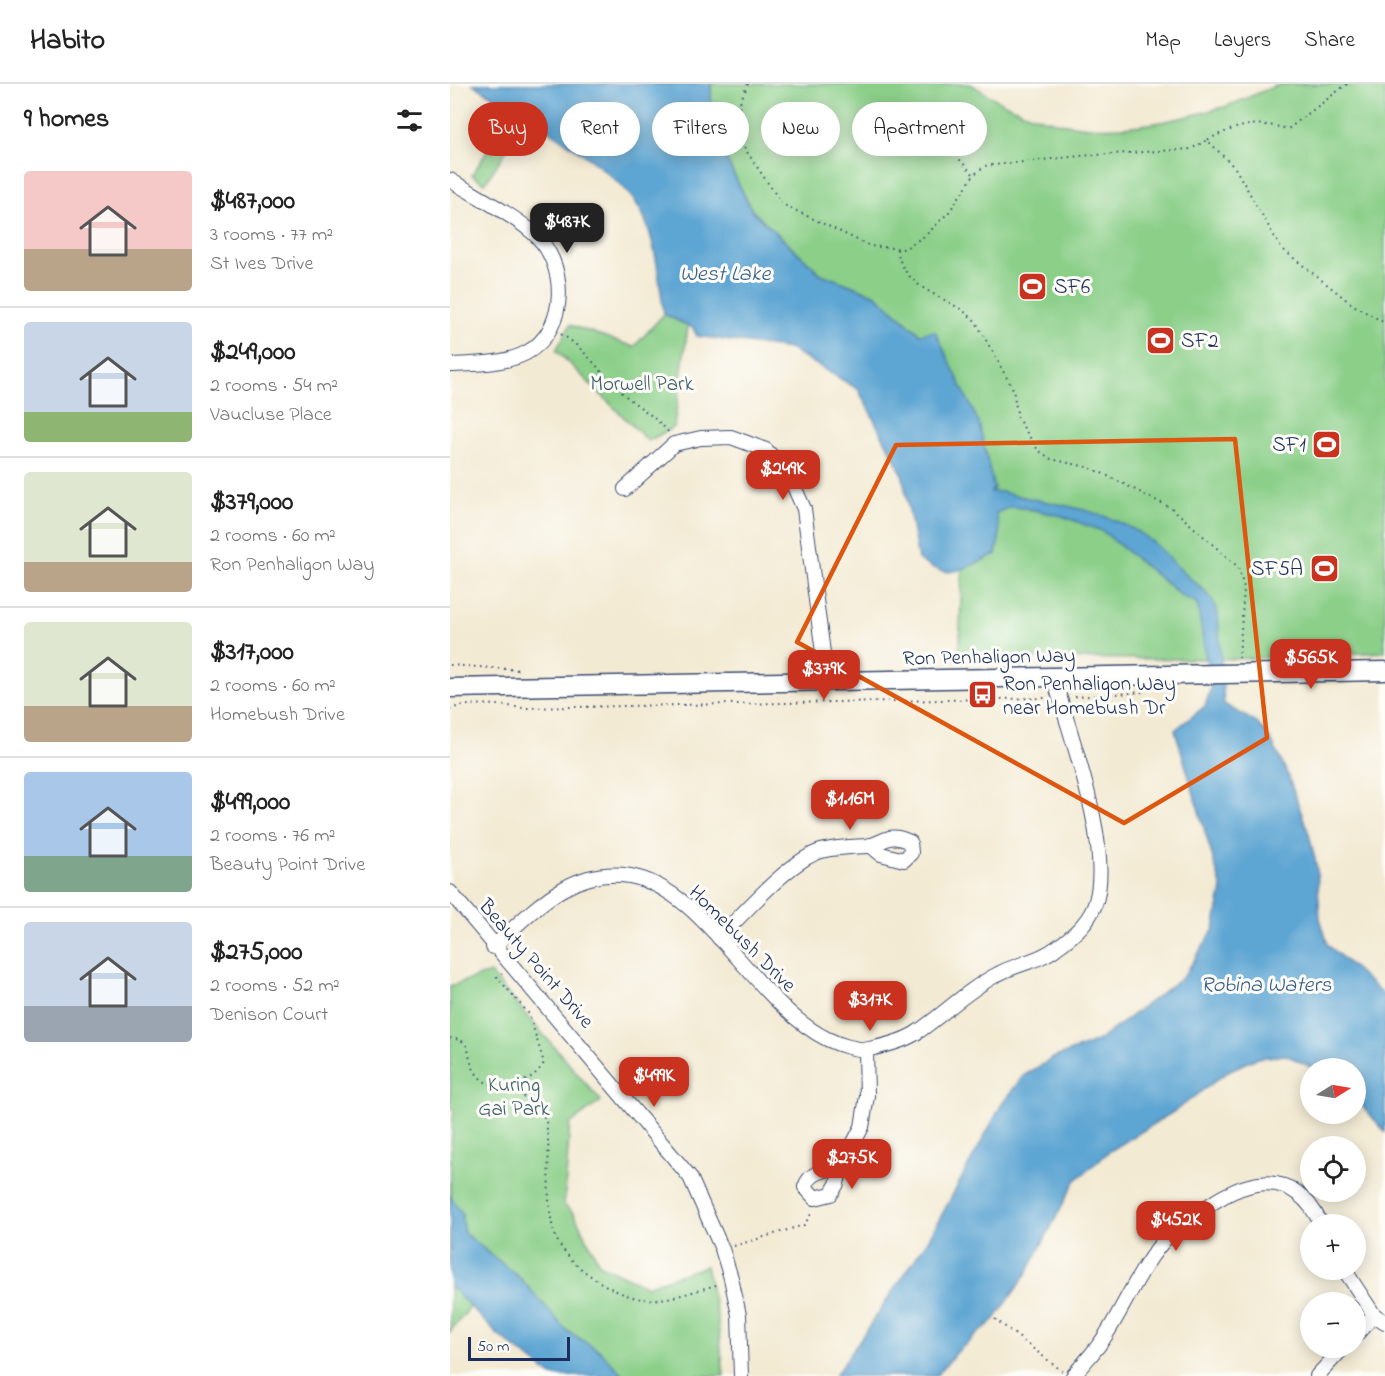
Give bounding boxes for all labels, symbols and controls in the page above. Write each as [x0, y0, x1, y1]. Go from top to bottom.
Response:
text: Habito [30, 21, 105, 62]
text: Map [1145, 26, 1181, 56]
text: Layers [1214, 26, 1271, 56]
text: Share [1304, 26, 1355, 56]
text: 9 homes [24, 101, 109, 139]
chip: Buy [468, 102, 548, 156]
chip: Rent [560, 102, 640, 156]
chip: Filters [652, 102, 749, 156]
chip: New [761, 102, 840, 156]
chip: Apartment [852, 102, 987, 156]
icon: filters [393, 104, 426, 137]
text: $487,000 [210, 183, 295, 221]
icon: home [72, 195, 144, 267]
pin: $487K [525, 203, 609, 254]
text: $487K [544, 208, 590, 237]
text: 3 rooms · 77 m² [210, 221, 333, 250]
text: St Ives Drive [210, 250, 313, 279]
water label: West Lake [680, 259, 771, 291]
sports icon: SF6 [1017, 270, 1049, 302]
place label: SF6 [1054, 273, 1090, 303]
sports icon: SF2 [1144, 324, 1176, 356]
place label: SF2 [1181, 327, 1219, 357]
text: $249,000 [210, 334, 295, 372]
icon: home [72, 346, 144, 418]
park label: Morwell Park [590, 370, 695, 400]
text: 2 rooms · 54 m² [210, 372, 338, 401]
text: Vaucluse Place [210, 401, 332, 430]
sports icon: SF1 [1311, 428, 1343, 460]
place label: SF1 [1272, 431, 1306, 461]
pin: $249K [741, 450, 825, 501]
text: $249K [760, 455, 806, 484]
text: $379,000 [210, 484, 293, 522]
icon: home [72, 496, 144, 568]
text: 2 rooms · 60 m² [210, 522, 336, 551]
text: Ron Penhaligon Way [210, 551, 374, 580]
sports icon: SF5A [1308, 552, 1340, 584]
place label: SF5A [1251, 555, 1303, 585]
text: $317,000 [210, 634, 294, 672]
pin: $565K [1269, 639, 1353, 690]
street label: Ron Penhaligon Way [902, 641, 1076, 677]
text: $565K [1284, 644, 1338, 673]
icon: home [72, 646, 144, 718]
pin: $379K [782, 650, 866, 701]
text: $379K [802, 655, 846, 684]
place label: Ron Penhaligon Way near Homebush Dr [1003, 670, 1176, 724]
text: 2 rooms · 60 m² [210, 672, 336, 701]
bus stop icon: Ron Penhaligon Way near Homebush Dr [966, 679, 998, 711]
text: Homebush Drive [210, 701, 345, 730]
pin: $1.16M [801, 780, 899, 831]
text: $499,000 [210, 784, 290, 822]
text: $1.16M [825, 785, 875, 814]
icon: home [72, 796, 144, 868]
text: 2 rooms · 76 m² [210, 822, 335, 851]
text: Beauty Point Drive [210, 851, 365, 880]
street label: Homebush Drive [681, 879, 803, 1001]
street label: Beauty Point Drive [469, 892, 601, 1037]
text: $275,000 [210, 934, 302, 972]
icon: home [72, 946, 144, 1018]
water label: Robina Waters [1201, 970, 1332, 1002]
text: 2 rooms · 52 m² [210, 972, 340, 1001]
pin: $317K [828, 981, 912, 1032]
text: $317K [848, 986, 892, 1015]
text: Denison Court [210, 1001, 328, 1030]
pin: $499K [612, 1057, 696, 1108]
north arrow [1300, 1058, 1366, 1124]
map controls [1300, 1058, 1366, 1358]
text: $499K [633, 1062, 675, 1091]
park label: Kuring Gai Park [478, 1071, 551, 1125]
button: locate [1300, 1136, 1366, 1202]
pin: $275K [810, 1139, 894, 1190]
text: $275K [826, 1144, 878, 1173]
pin: $452K [1134, 1201, 1218, 1252]
text: $452K [1150, 1206, 1202, 1235]
button: + [1300, 1214, 1366, 1280]
button: − [1300, 1292, 1366, 1358]
scale bar [468, 1334, 570, 1362]
text: 50 m [477, 1335, 509, 1359]

